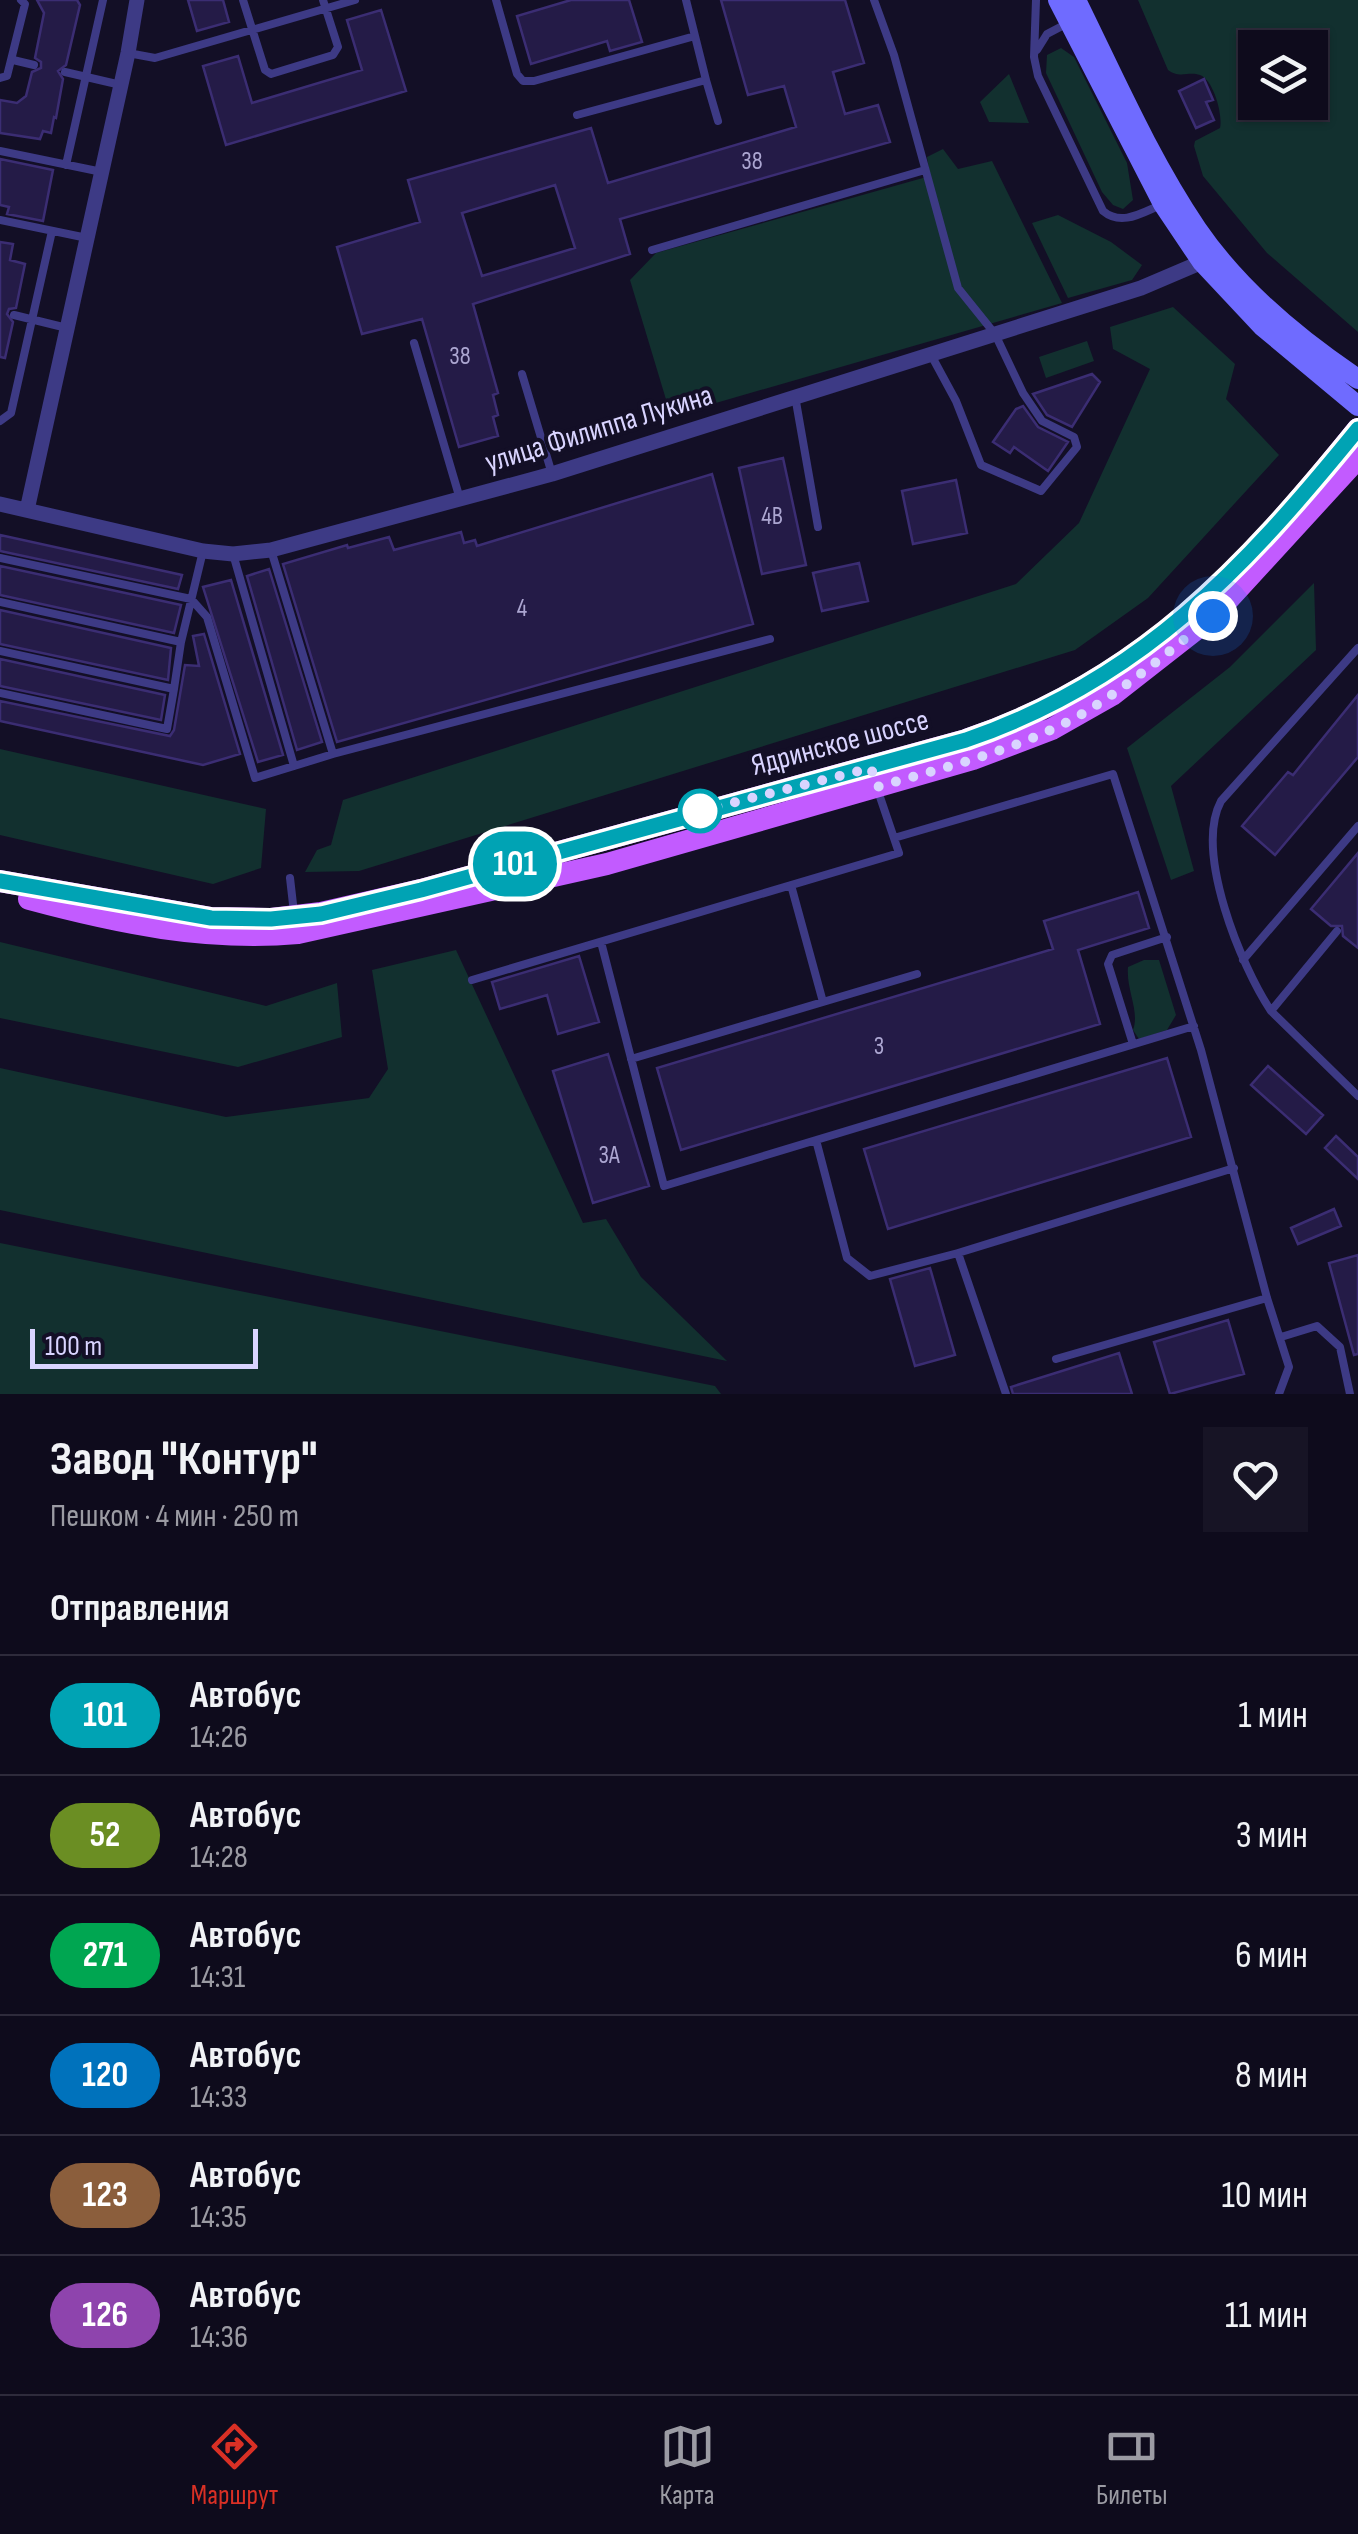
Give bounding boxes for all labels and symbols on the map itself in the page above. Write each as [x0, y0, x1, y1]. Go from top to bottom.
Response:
house number: 38 [741, 146, 763, 177]
house number: 38 [449, 341, 471, 372]
street label: улица Филиппа Лукина [481, 377, 717, 481]
house number: 4В [761, 501, 783, 532]
your location [1188, 591, 1238, 641]
house number: 4 [517, 593, 527, 624]
street label: Ядринское шоссе [747, 702, 933, 784]
unlabelled marker [679, 790, 721, 832]
line badge: 101 [458, 832, 572, 896]
house number: 3 [874, 1031, 884, 1062]
house number: 3А [598, 1140, 620, 1171]
scale bar [30, 1324, 258, 1368]

